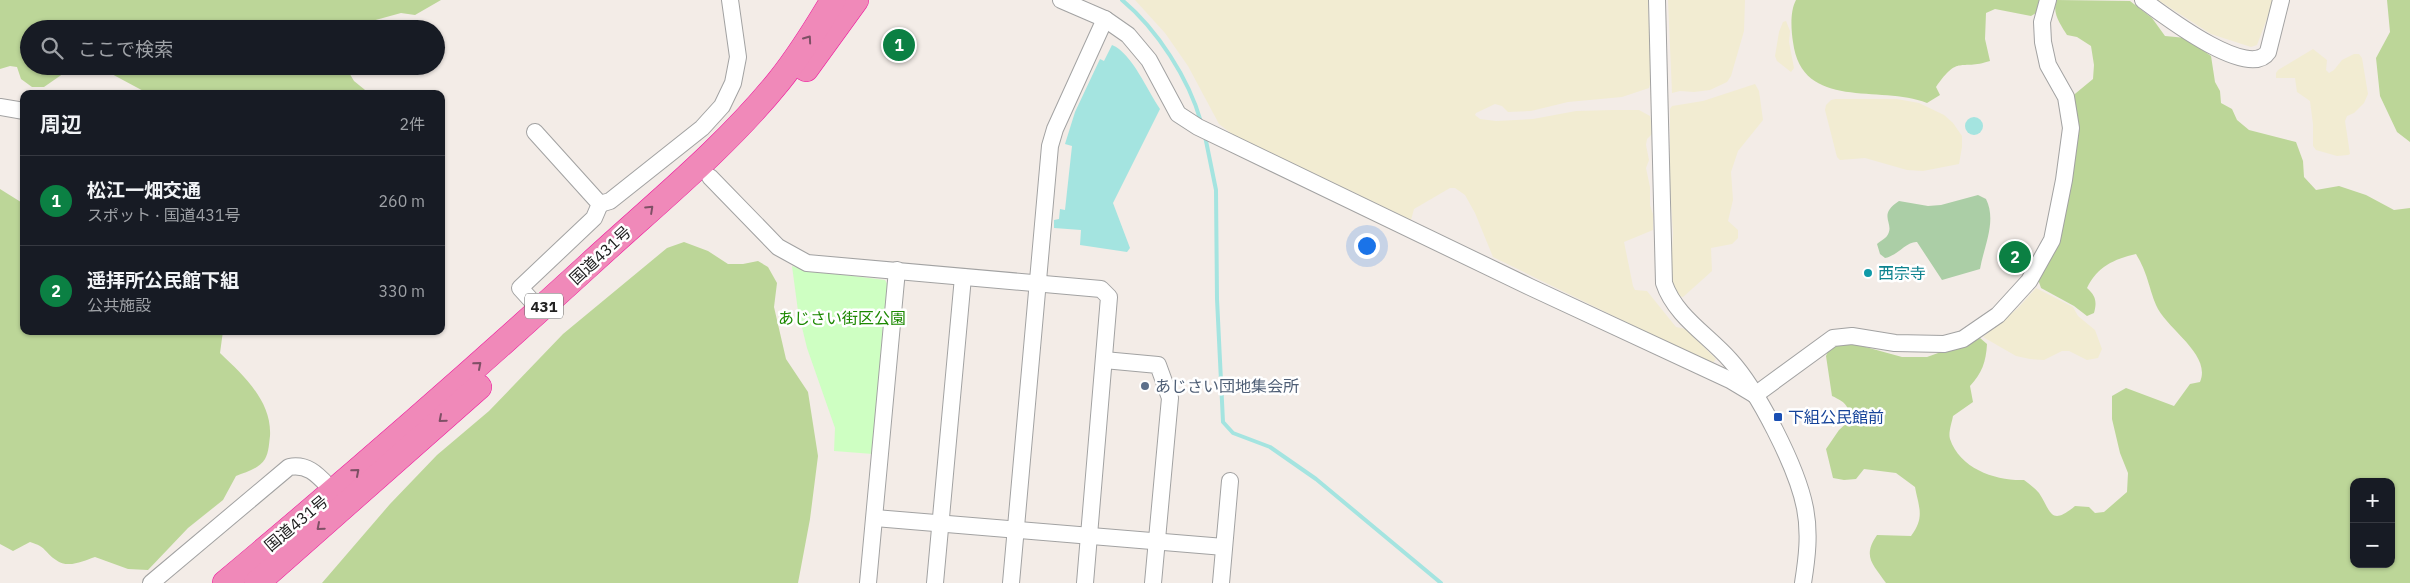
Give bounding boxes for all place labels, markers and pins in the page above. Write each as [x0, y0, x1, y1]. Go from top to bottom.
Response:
pin: 1 [883, 26, 915, 64]
pin: 2 [1999, 238, 2031, 276]
place label: 西宗寺 [1878, 263, 1926, 283]
marker: 西宗寺 [1862, 267, 1874, 279]
place label: あじさい団地集会所 [1155, 376, 1299, 396]
marker: あじさい団地集会所 [1139, 380, 1151, 392]
place label: 下組公民館前 [1788, 407, 1884, 427]
marker: 下組公民館前 [1772, 411, 1784, 423]

